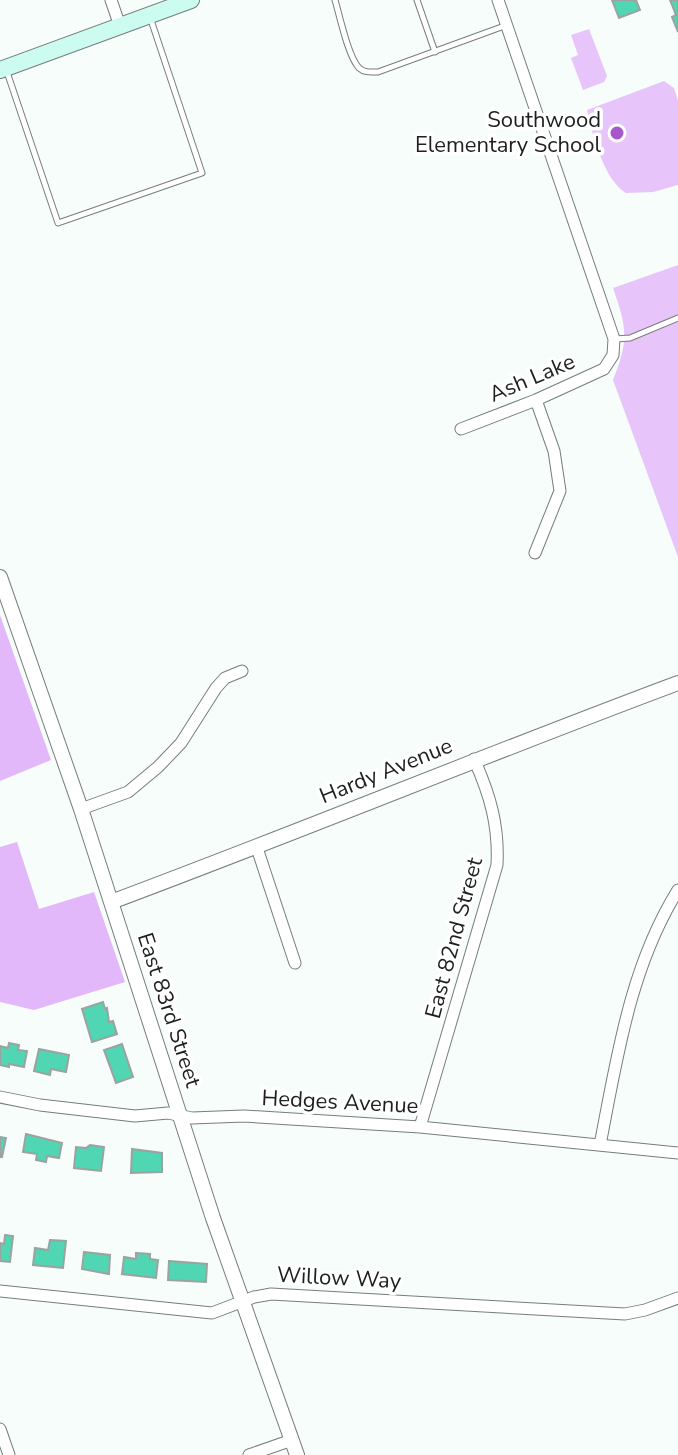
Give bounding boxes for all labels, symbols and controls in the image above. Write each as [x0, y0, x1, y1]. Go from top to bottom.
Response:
place label: Southwood Elementary School [415, 105, 601, 160]
marker: Southwood Elementary School [608, 124, 626, 142]
street label: Ash Lake [484, 346, 580, 410]
street label: Hardy Avenue [315, 731, 457, 811]
street label: East 82nd Street [418, 854, 490, 1022]
street label: East 83rd Street [130, 929, 208, 1091]
street label: Hedges Avenue [261, 1083, 419, 1121]
street label: Willow Way [276, 1260, 403, 1296]

